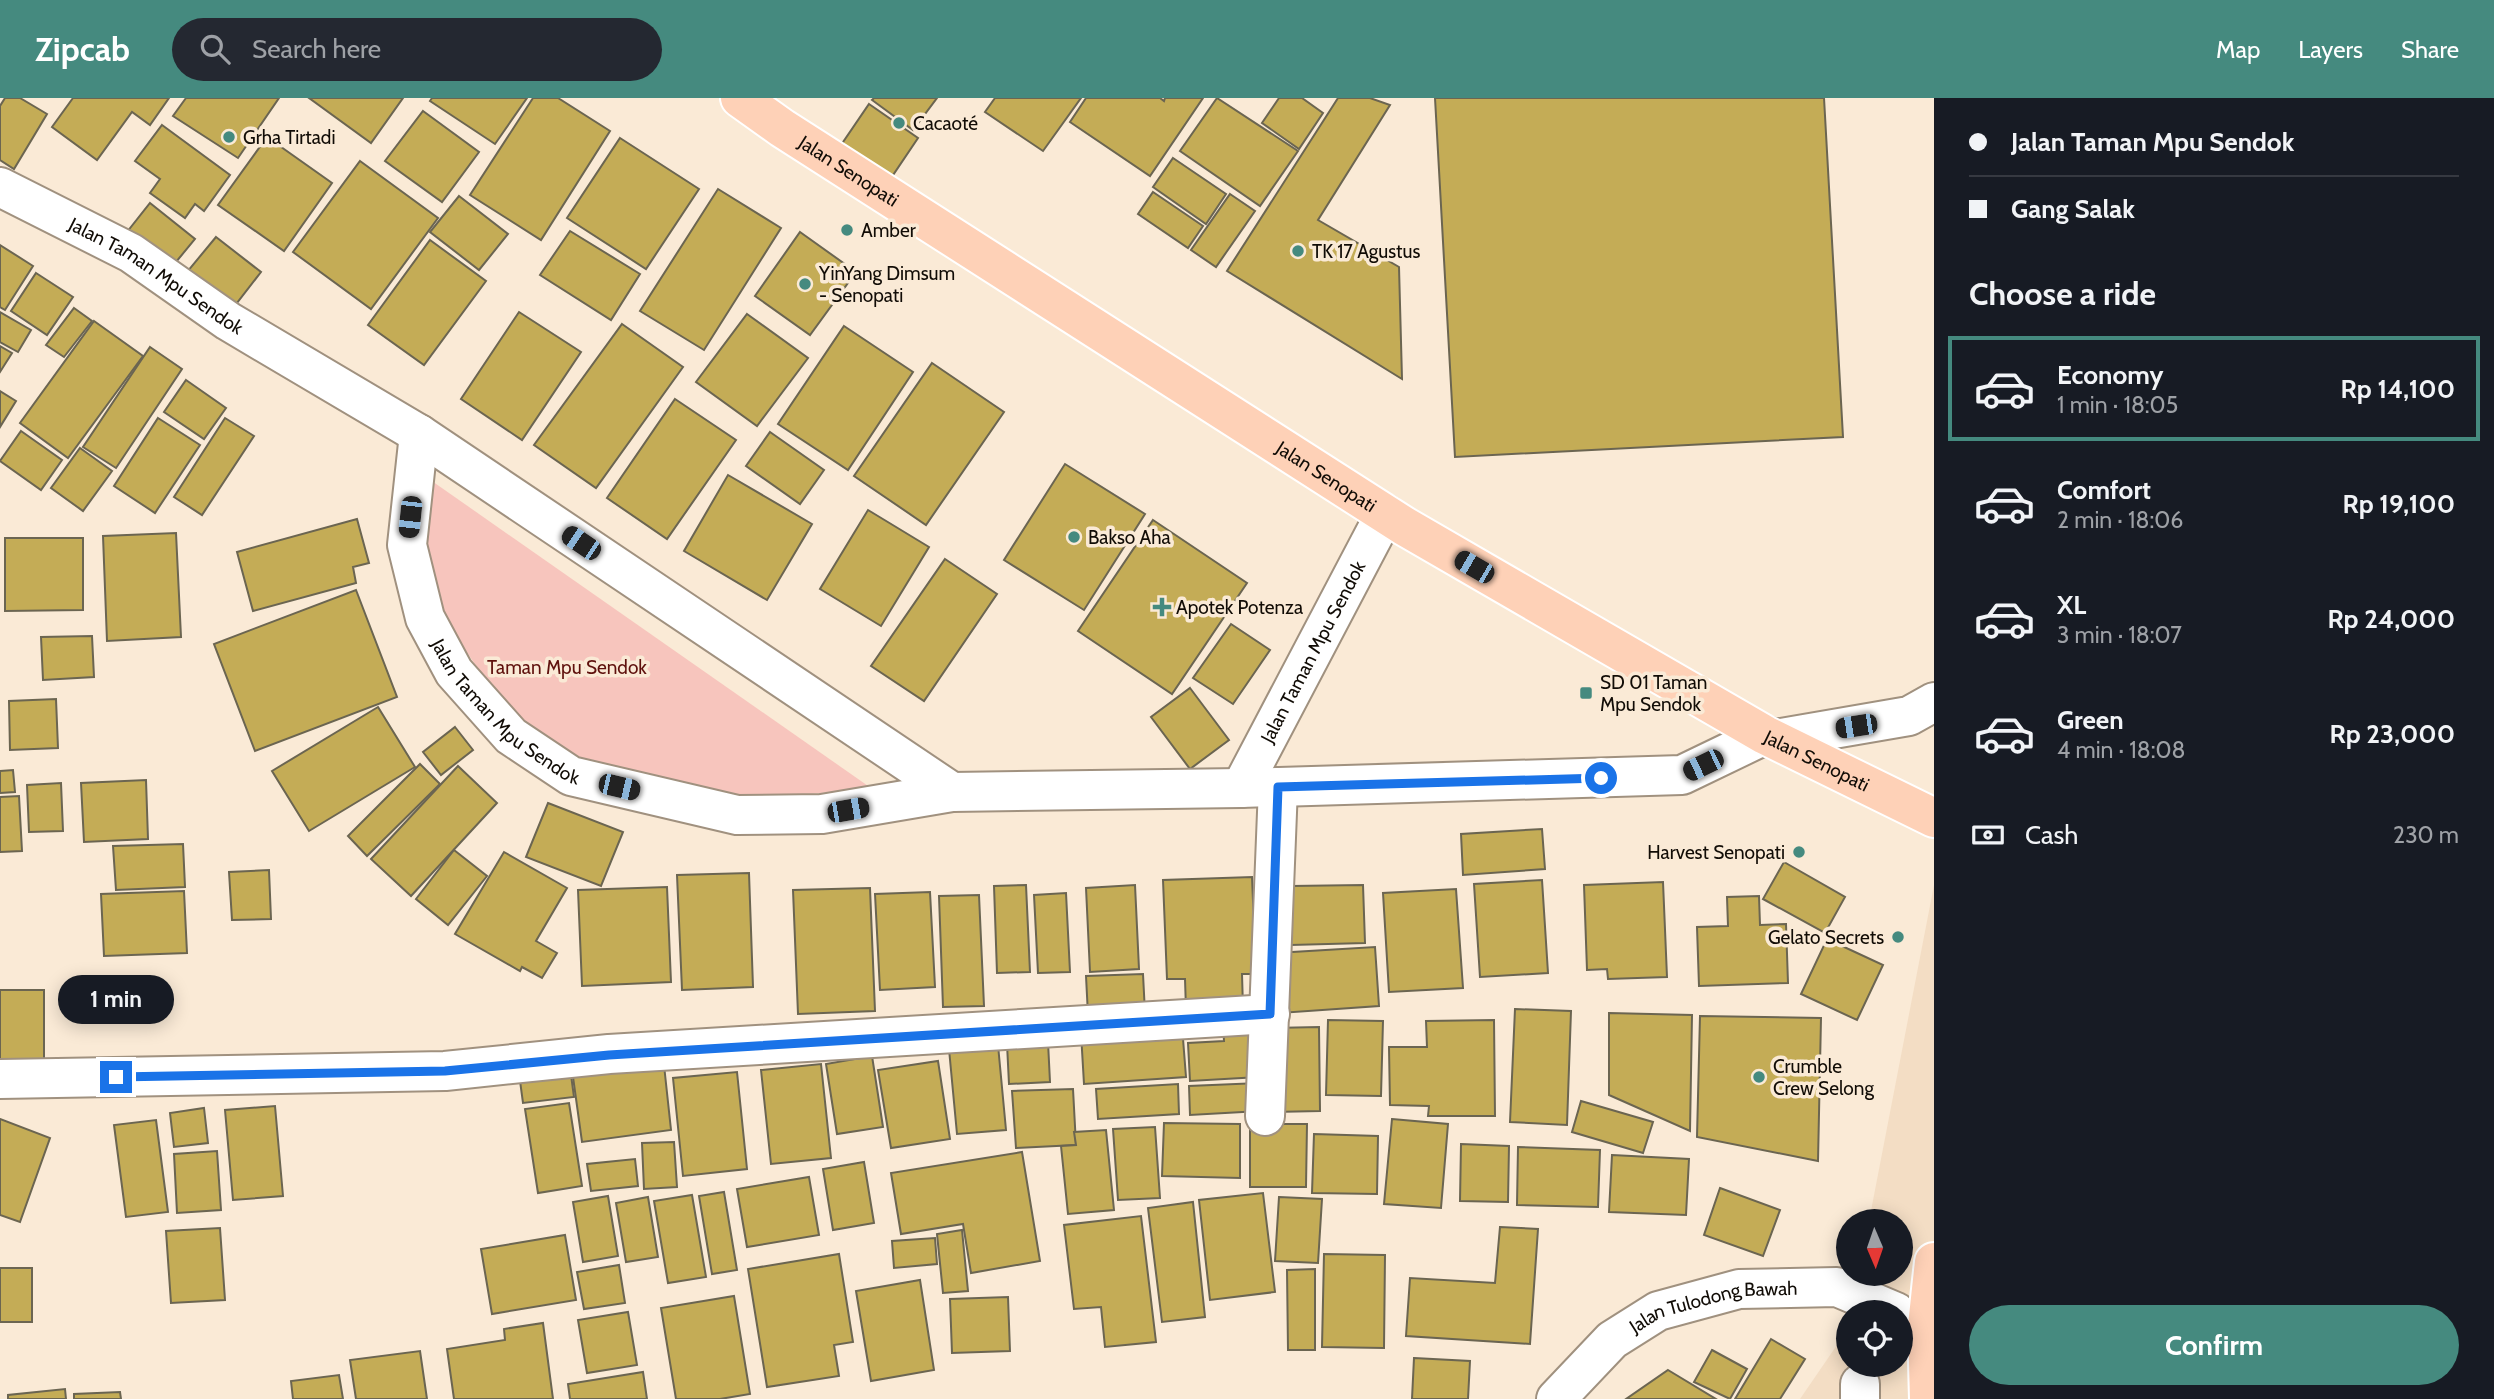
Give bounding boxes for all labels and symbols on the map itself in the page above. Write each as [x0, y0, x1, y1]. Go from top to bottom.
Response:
place label: Cacaoté [913, 112, 978, 135]
marker: Cacaoté [891, 115, 907, 131]
place label: Grha Tirtadi [243, 126, 335, 149]
marker: Grha Tirtadi [221, 129, 237, 145]
street label: Jalan Senopati [794, 130, 903, 211]
street label: Jalan Taman Mpu Sendok [64, 212, 248, 339]
place label: Amber [861, 219, 916, 242]
marker: Amber [839, 222, 855, 238]
place label: TK 17 Agustus [1312, 240, 1420, 263]
marker: TK 17 Agustus [1290, 243, 1306, 259]
place label: YinYang Dimsum - Senopati [818, 262, 955, 307]
marker: YinYang Dimsum - Senopati [797, 276, 813, 292]
street label: Jalan Senopati [1271, 435, 1381, 517]
car [398, 495, 423, 539]
car [558, 523, 605, 563]
place label: Bakso Aha [1088, 526, 1171, 549]
marker: Bakso Aha [1066, 529, 1082, 545]
car [1451, 547, 1498, 587]
street label: Jalan Taman Mpu Sendok [1255, 556, 1370, 747]
place label: Apotek Potenza [1176, 596, 1303, 619]
marker: Apotek Potenza [1154, 599, 1170, 615]
street label: Jalan Taman Mpu Sendok [426, 634, 582, 789]
park label: Taman Mpu Sendok [487, 656, 647, 679]
place label: SD 01 Taman Mpu Sendok [1600, 671, 1707, 716]
marker: SD 01 Taman Mpu Sendok [1578, 685, 1594, 701]
car [1834, 712, 1879, 740]
street label: Jalan Senopati [1760, 725, 1873, 796]
car [1680, 746, 1727, 784]
route start [1585, 762, 1617, 794]
car [597, 772, 642, 802]
car [826, 796, 871, 824]
place label: Harvest Senopati [1647, 841, 1785, 864]
marker: Harvest Senopati [1791, 844, 1807, 860]
place label: Gelato Secrets [1768, 926, 1884, 949]
marker: Gelato Secrets [1890, 929, 1906, 945]
callout: 1 min [58, 976, 174, 1024]
place label: Crumble Crew Selong [1773, 1055, 1874, 1100]
route end [100, 1061, 132, 1093]
marker: Crumble Crew Selong [1751, 1069, 1767, 1085]
north arrow [1836, 1209, 1913, 1286]
street label: Jalan Tulodong Bawah [1624, 1276, 1798, 1338]

